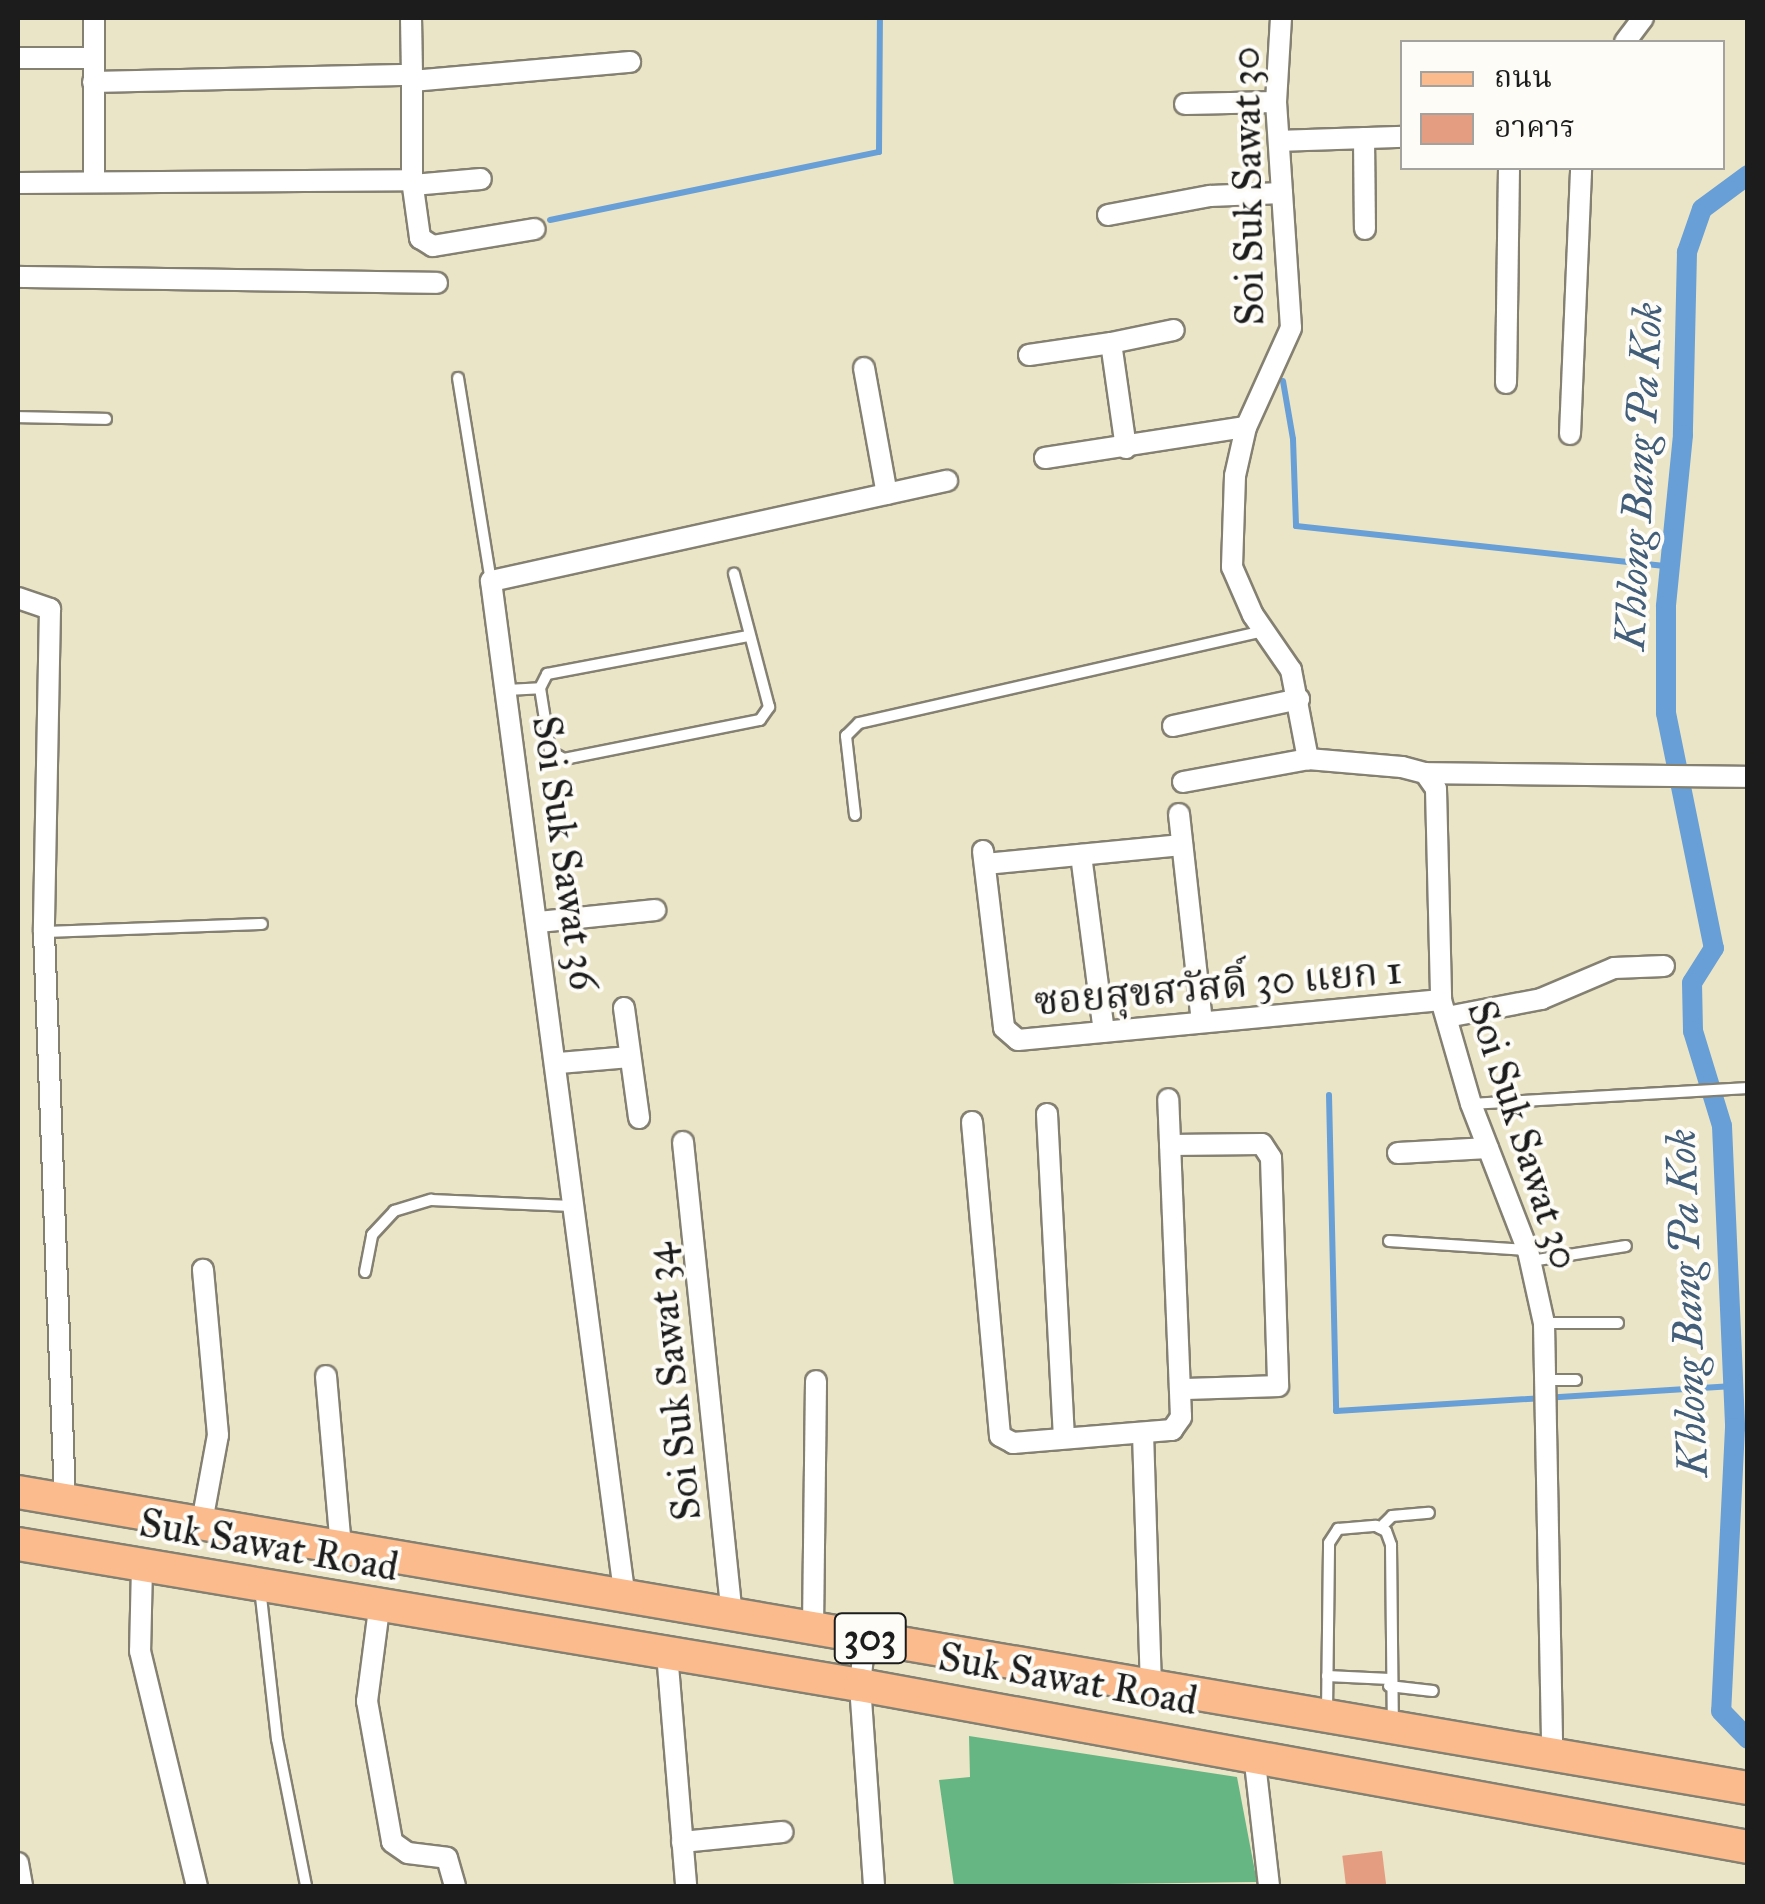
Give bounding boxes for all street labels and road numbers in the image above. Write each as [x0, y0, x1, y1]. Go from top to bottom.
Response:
street label: Soi Suk Sawat 30 [1222, 46, 1274, 326]
street label: Soi Suk Sawat 36 [522, 713, 608, 993]
street label: ซอยสุขสวัสดิ์ 30 แยก 1 [1032, 946, 1404, 1026]
street label: Soi Suk Sawat 30 [1457, 995, 1589, 1275]
street label: Soi Suk Sawat 34 [635, 1241, 711, 1523]
street label: Suk Sawat Road [136, 1499, 402, 1591]
road number: 303 [832, 1605, 908, 1671]
street label: Suk Sawat Road [935, 1633, 1201, 1725]

